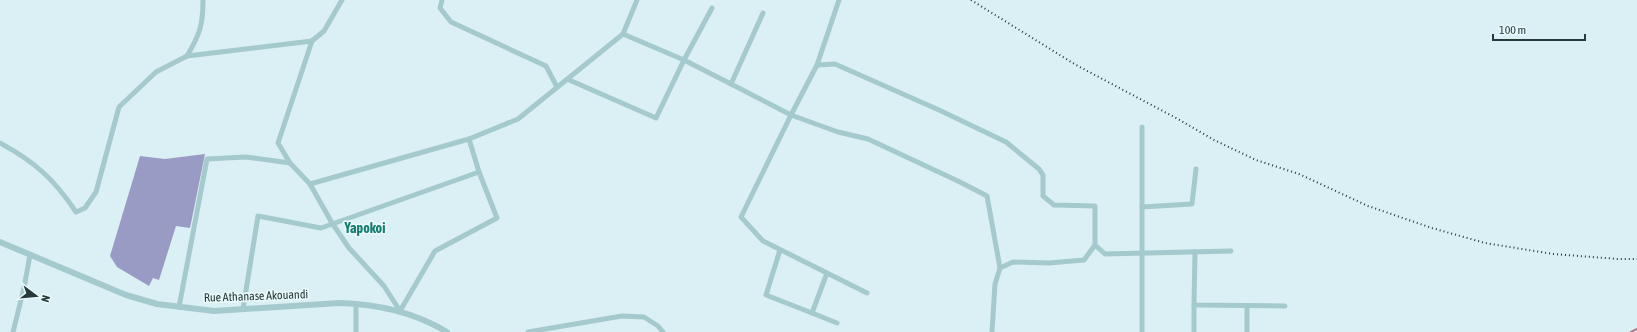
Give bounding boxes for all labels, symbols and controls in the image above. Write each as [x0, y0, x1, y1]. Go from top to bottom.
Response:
scale bar [1493, 16, 1585, 42]
text: 100 m [1499, 23, 1526, 37]
district label: Yapokoi [344, 220, 385, 236]
north arrow [16, 276, 56, 316]
street label: Rue Athanase Akouandi [204, 287, 308, 305]
text: N [39, 294, 52, 304]

